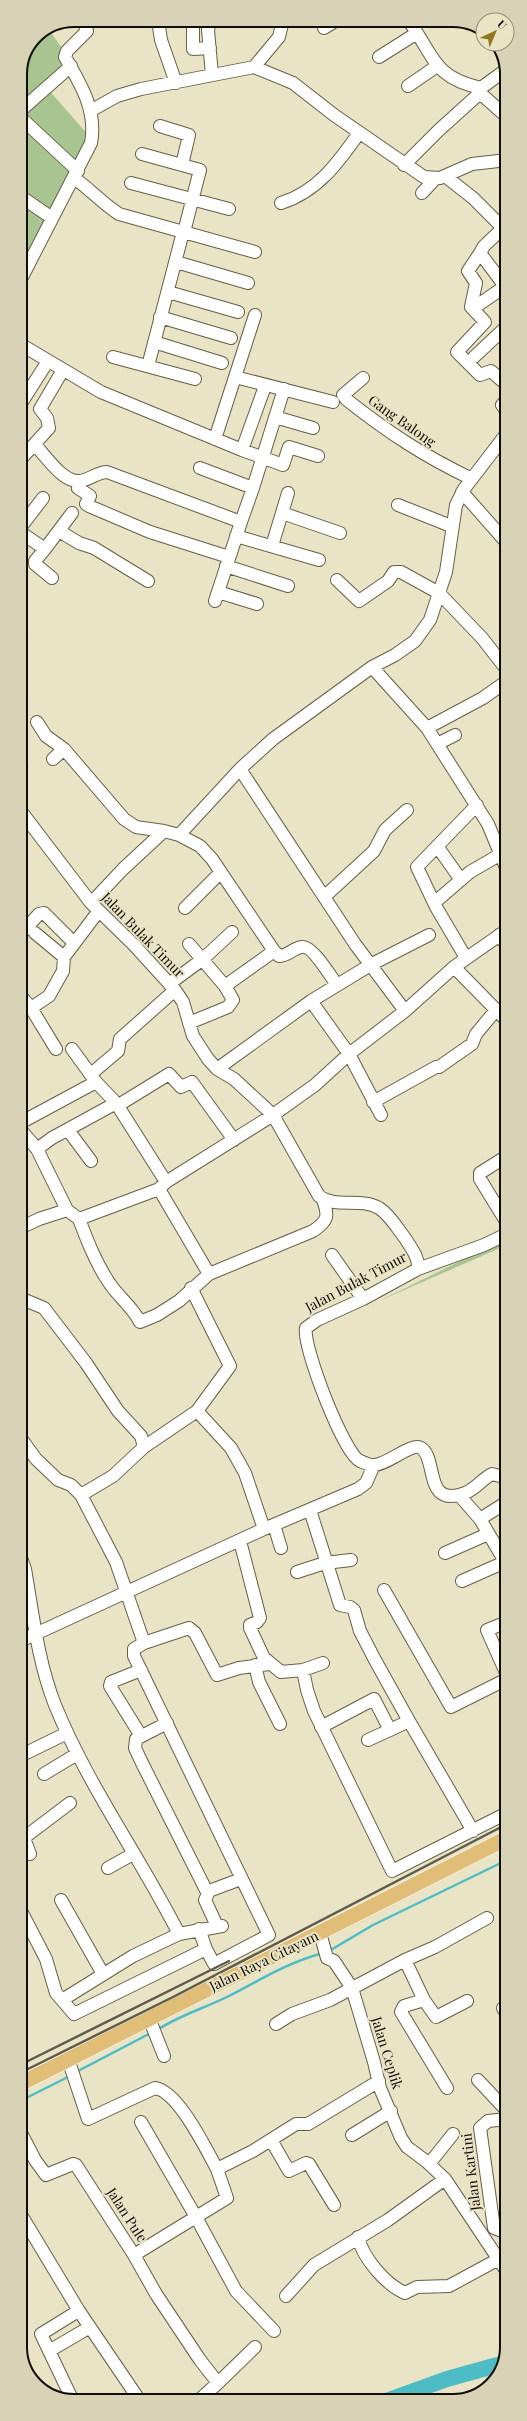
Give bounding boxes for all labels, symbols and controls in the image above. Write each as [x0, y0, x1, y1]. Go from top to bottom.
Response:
north arrow [475, 12, 515, 52]
text: U [494, 16, 511, 33]
street label: Gang Balong [365, 390, 440, 451]
street label: Jalan Bulak Timur [97, 887, 190, 982]
street label: Jalan Bulak Timur [301, 1246, 410, 1317]
street label: Jalan Raya Citayam [205, 1926, 322, 1996]
street label: Jalan Ceplik [367, 2013, 408, 2092]
street label: Jalan Kartini [456, 2132, 485, 2213]
street label: Jalan Pule [102, 2183, 152, 2246]

